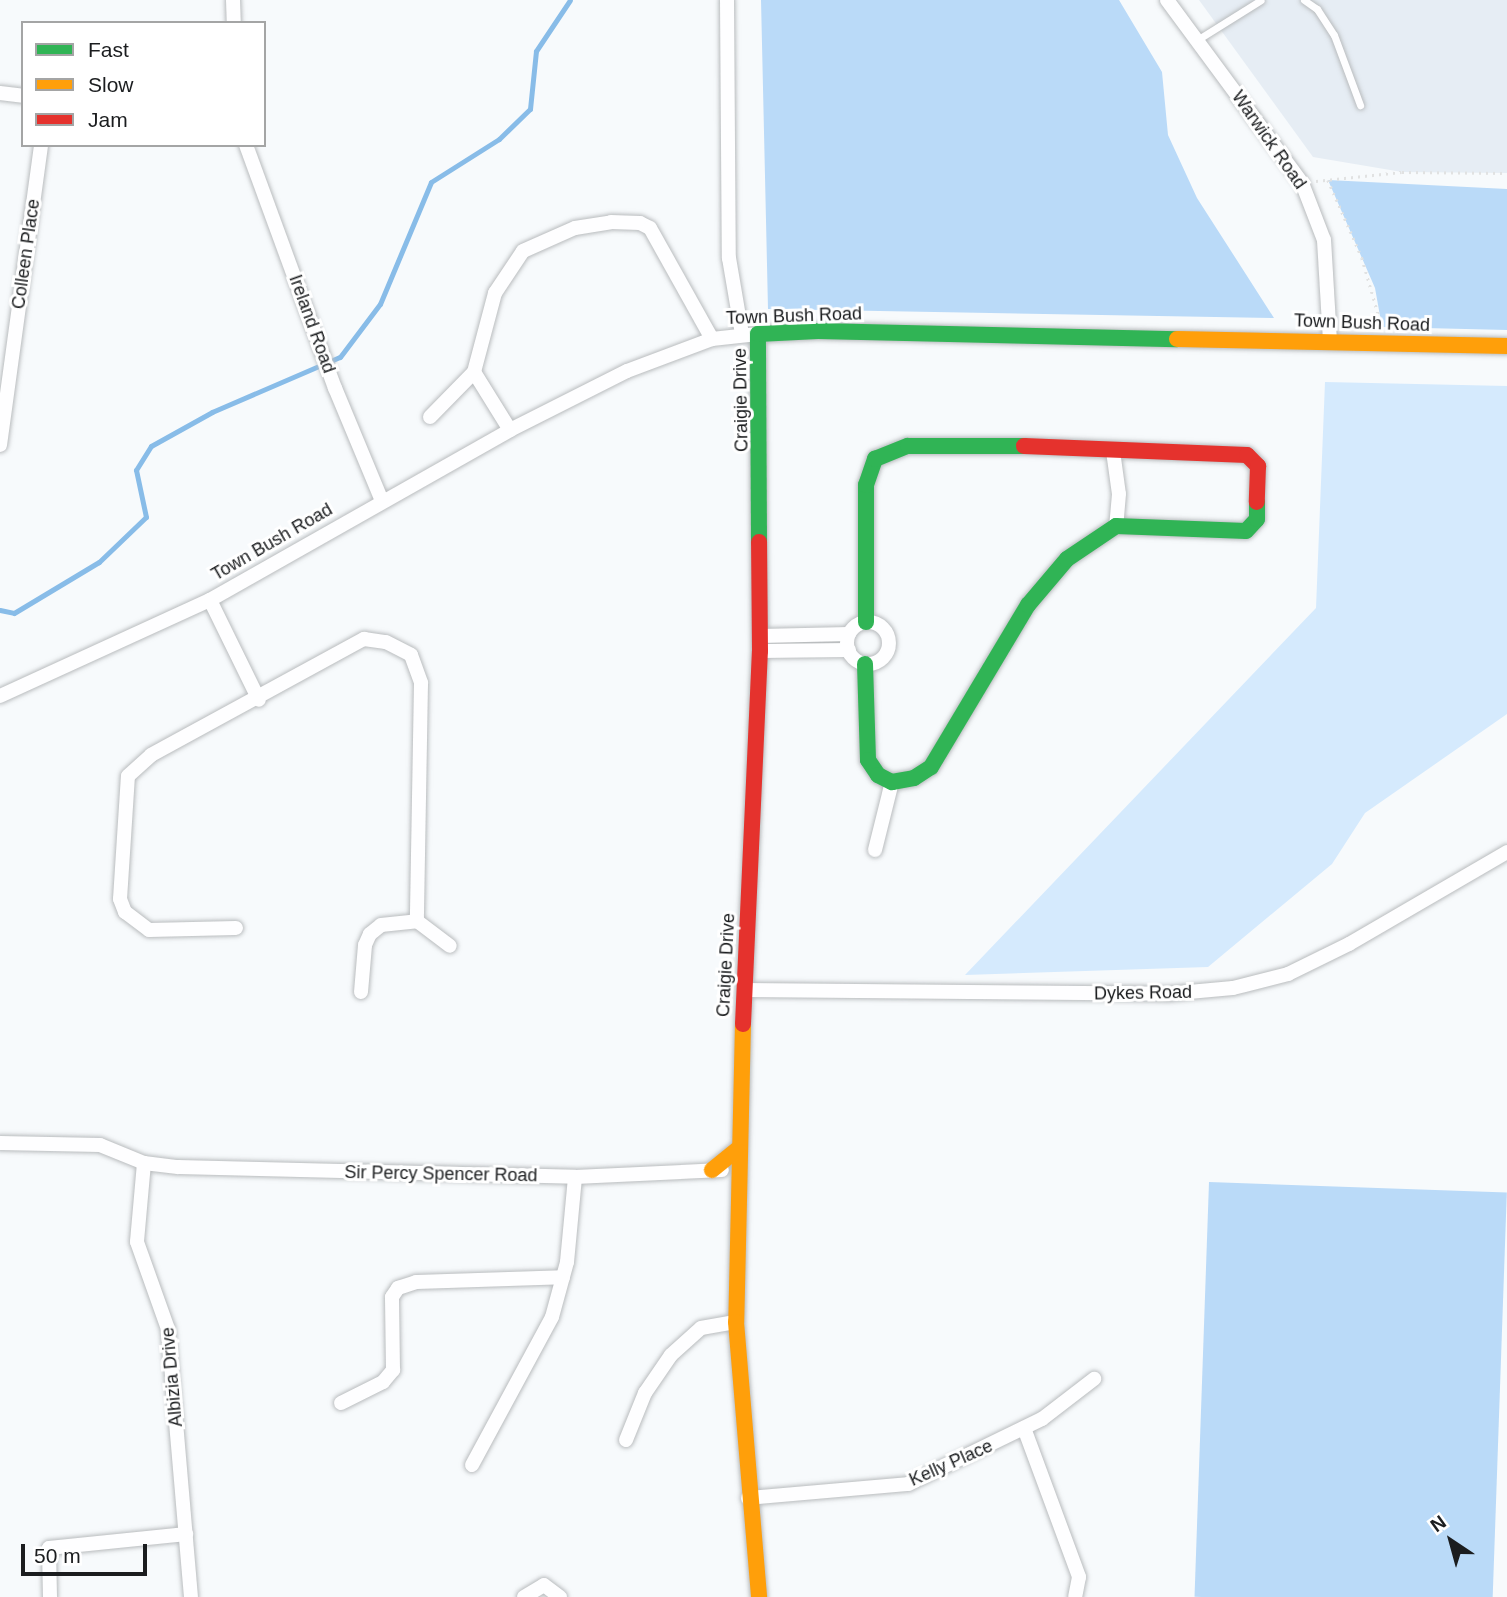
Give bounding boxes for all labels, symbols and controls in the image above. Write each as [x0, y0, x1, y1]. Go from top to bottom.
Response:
legend [21, 21, 266, 147]
text: Fast [88, 38, 129, 61]
text: Slow [88, 73, 134, 96]
street label: Warwick Road [1227, 87, 1311, 193]
text: Jam [88, 108, 128, 131]
street label: Colleen Place [8, 198, 44, 310]
street label: Ireland Road [284, 272, 340, 376]
street label: Town Bush Road [726, 303, 862, 329]
street label: Town Bush Road [1294, 310, 1430, 336]
street label: Craigie Drive [729, 348, 753, 452]
street label: Town Bush Road [208, 499, 336, 585]
street label: Craigie Drive [712, 912, 740, 1018]
street label: Dykes Road [1094, 981, 1192, 1005]
street label: Sir Percy Spencer Road [344, 1162, 538, 1186]
street label: Albizia Drive [157, 1326, 187, 1428]
street label: Kelly Place [906, 1435, 996, 1491]
north arrow [1416, 1506, 1486, 1576]
text: N [1427, 1511, 1450, 1536]
scale bar [24, 1530, 150, 1574]
text: 50 m [34, 1544, 81, 1567]

